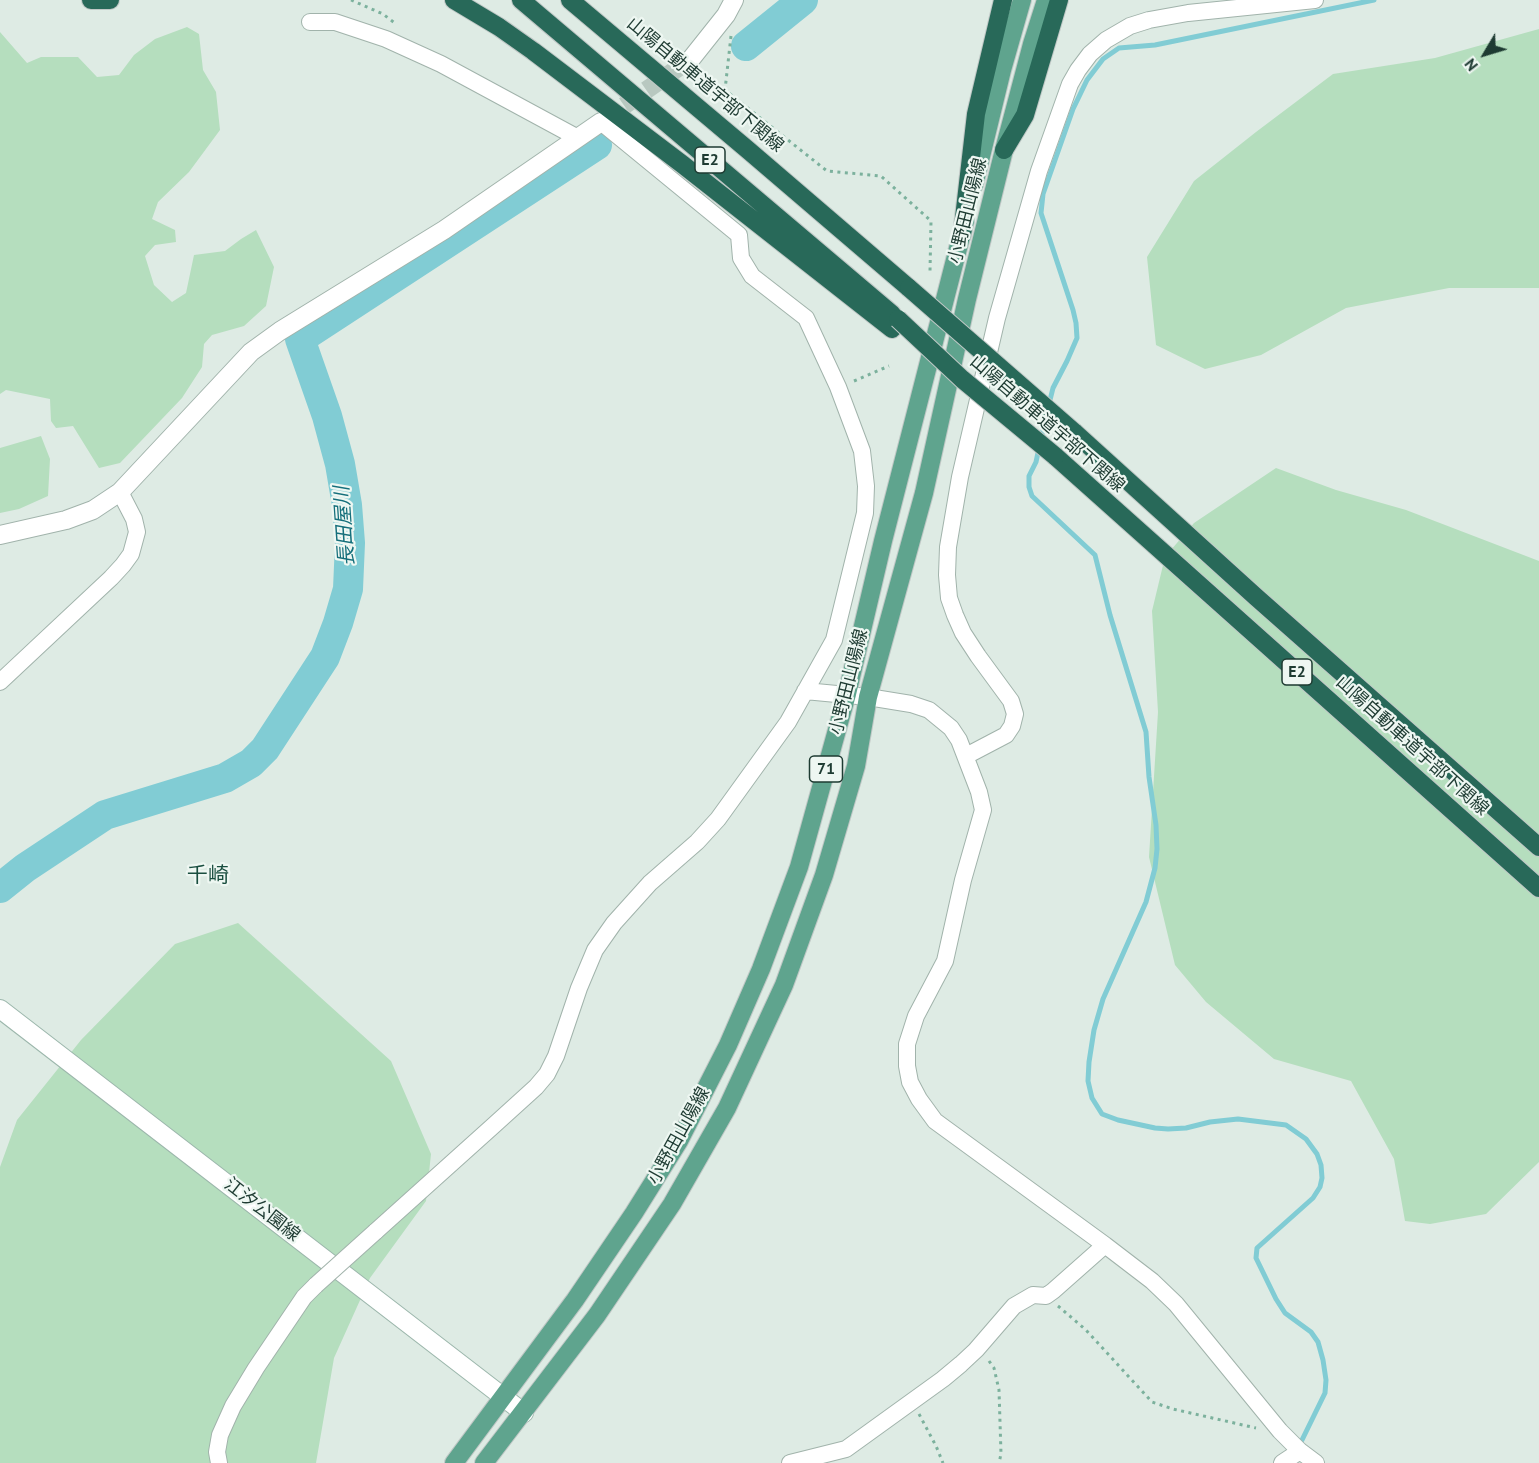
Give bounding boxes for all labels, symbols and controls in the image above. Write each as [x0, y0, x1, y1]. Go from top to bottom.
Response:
street label: 山陽自動車道宇部下関線 [622, 13, 788, 157]
north arrow [1455, 24, 1515, 84]
text: N [1460, 55, 1482, 75]
road number: E2 [695, 147, 725, 173]
street label: 小野田山陽線 [944, 156, 992, 266]
street label: 山陽自動車道宇部下関線 [965, 351, 1129, 497]
water label: 長田屋川 [330, 485, 360, 567]
street label: 小野田山陽線 [825, 627, 873, 737]
road number: E2 [1282, 659, 1312, 685]
street label: 山陽自動車道宇部下関線 [1331, 672, 1493, 820]
road number: 71 [810, 756, 842, 782]
district label: 千崎 [187, 863, 229, 889]
street label: 小野田山陽線 [643, 1084, 715, 1188]
street label: 江汐公園線 [220, 1174, 304, 1246]

